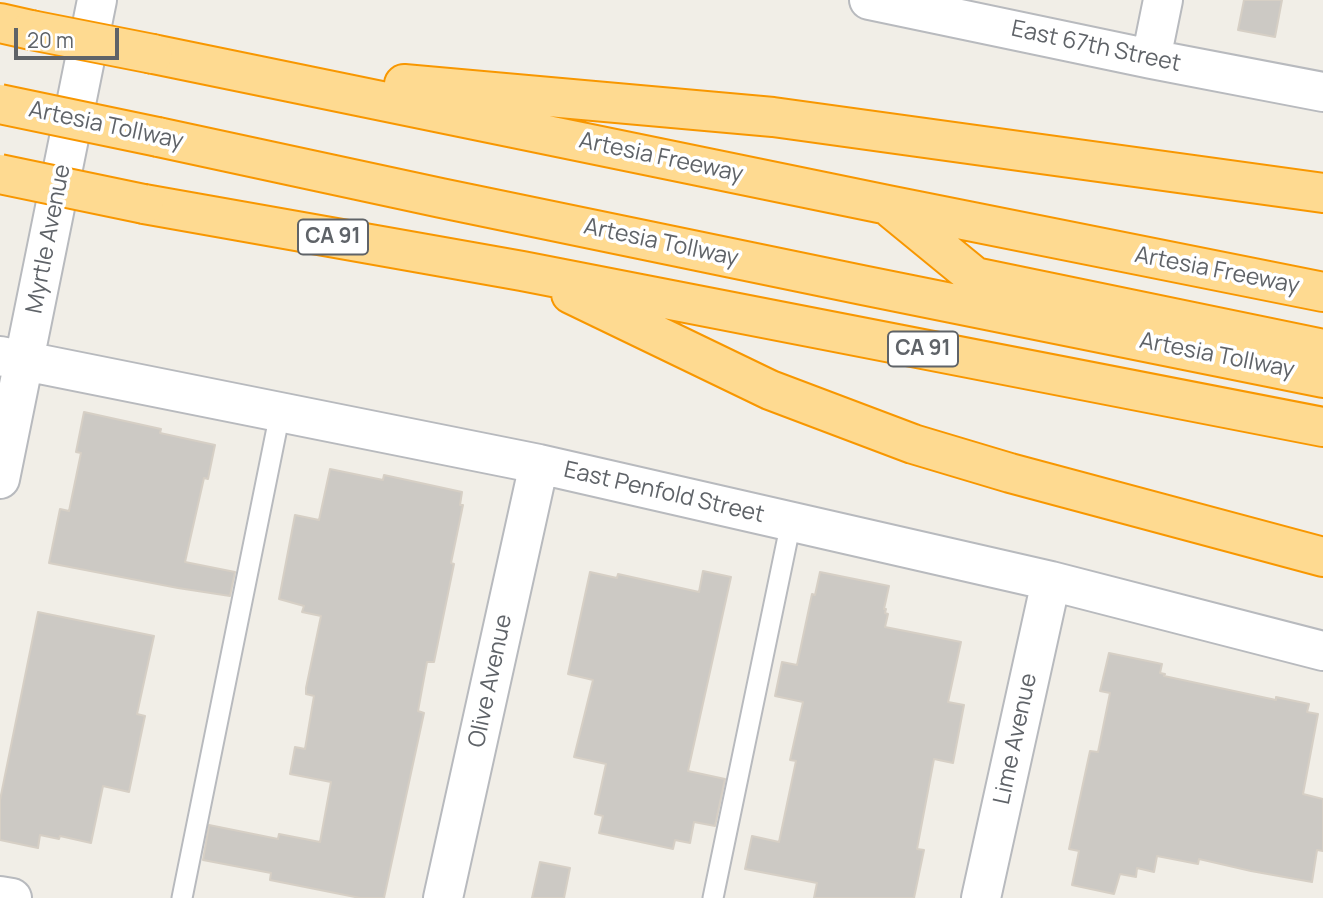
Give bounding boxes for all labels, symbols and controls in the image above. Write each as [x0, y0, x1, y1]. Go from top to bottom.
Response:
scale bar [18, 14, 122, 58]
street label: East 67th Street [1009, 16, 1183, 78]
text: 20 m [27, 26, 74, 54]
street label: Artesia Tollway [26, 96, 186, 156]
street label: Artesia Freeway [576, 127, 746, 189]
street label: Myrtle Avenue [21, 162, 77, 316]
street label: Artesia Tollway [581, 213, 741, 273]
road number: CA 91 [298, 219, 368, 254]
street label: Artesia Freeway [1132, 242, 1302, 300]
street label: Artesia Tollway [1137, 327, 1297, 385]
road number: CA 91 [888, 332, 958, 366]
street label: East Penfold Street [561, 457, 767, 529]
street label: Olive Avenue [463, 612, 519, 750]
street label: Lime Avenue [989, 671, 1043, 807]

